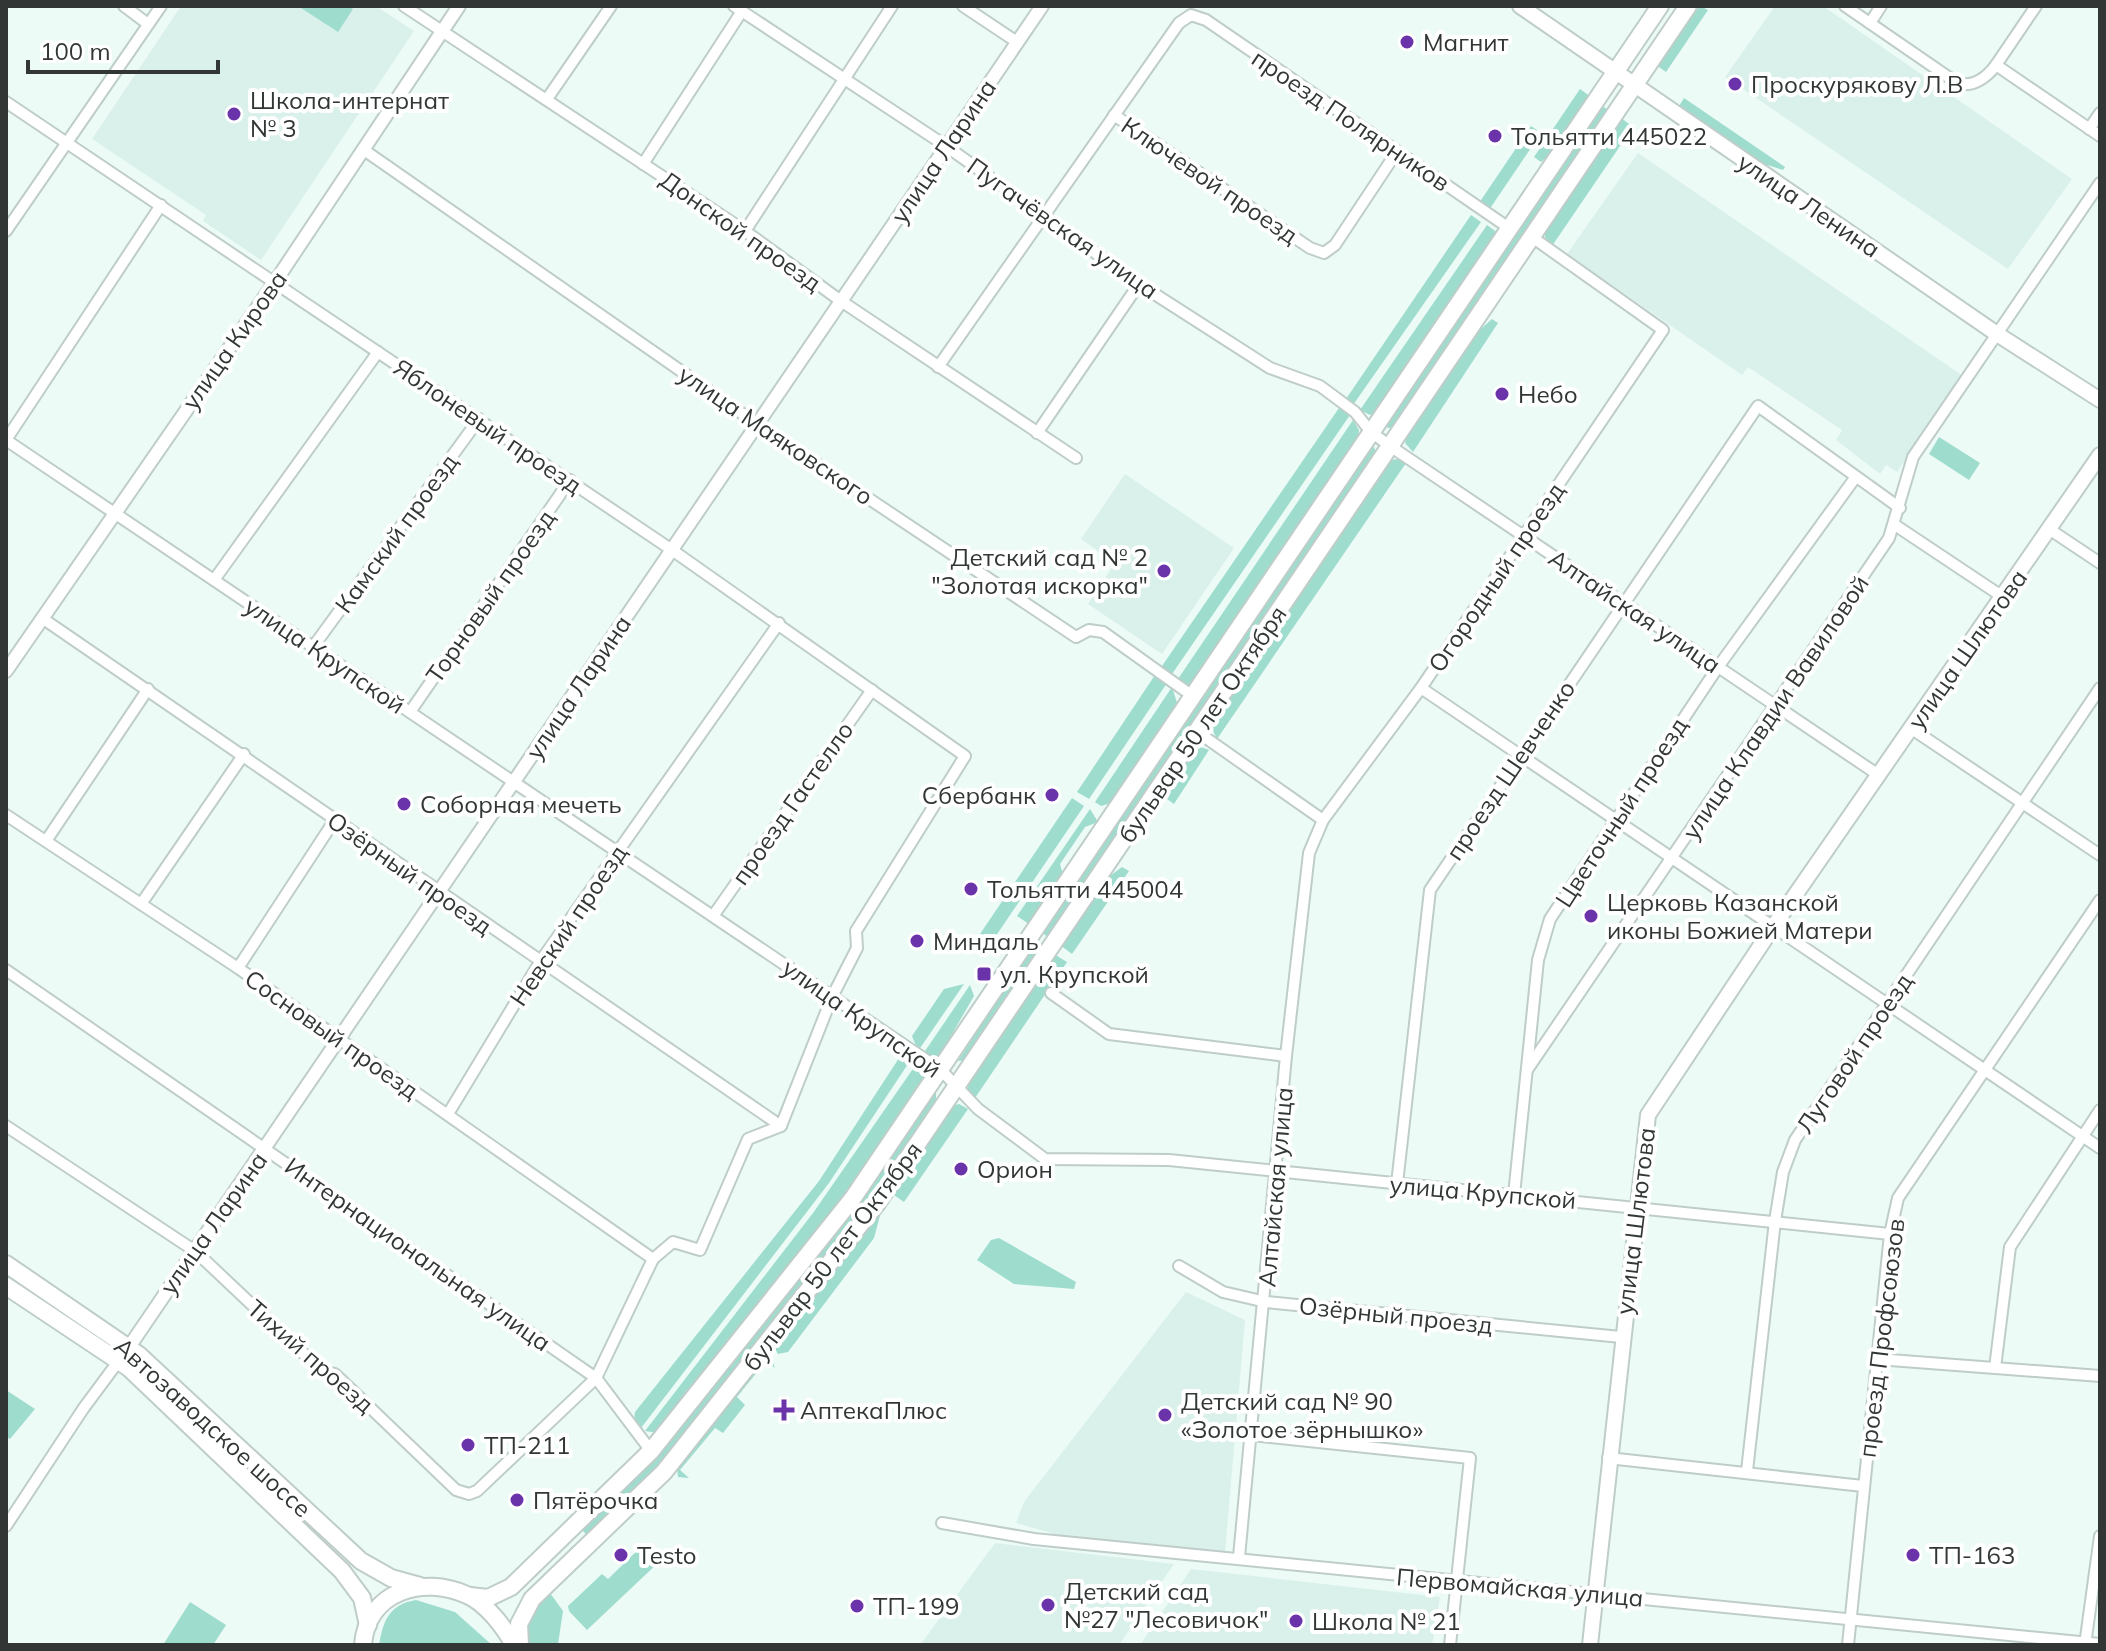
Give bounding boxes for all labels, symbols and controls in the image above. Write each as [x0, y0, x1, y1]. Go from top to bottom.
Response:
scale bar [28, 24, 218, 74]
place label: Магнит [1423, 27, 1509, 57]
marker: Магнит [1398, 33, 1416, 51]
text: 100 m [40, 36, 111, 66]
street label: проезд Полярников [1246, 43, 1456, 197]
place label: Проскурякову Л.В [1751, 69, 1963, 99]
street label: улица Ларина [884, 73, 1002, 229]
marker: Проскурякову Л.В [1726, 75, 1744, 93]
place label: Школа-интернат № 3 [250, 85, 449, 143]
marker: Школа-интернат № 3 [225, 105, 243, 123]
street label: Ключевой проезд [1116, 110, 1304, 250]
place label: Тольятти 445022 [1511, 121, 1707, 151]
marker: Тольятти 445022 [1486, 127, 1504, 145]
street label: улица Ленина [1732, 146, 1886, 264]
street label: Пугачёвская улица [962, 151, 1164, 305]
street label: Донской проезд [654, 164, 828, 298]
street label: улица Кирова [175, 265, 293, 415]
street label: Яблоневый проезд [388, 352, 588, 500]
street label: улица Маяковского [673, 359, 879, 511]
place label: Небо [1518, 379, 1578, 409]
marker: Небо [1493, 385, 1511, 403]
street label: Камский проезд [328, 447, 464, 619]
street label: Огородный проезд [1421, 476, 1571, 678]
street label: Торновый проезд [419, 504, 561, 688]
place label: Детский сад № 2 "Золотая искорка" [931, 542, 1148, 600]
street label: Алтайская улица [1543, 542, 1727, 680]
marker: Детский сад № 2 "Золотая искорка" [1155, 562, 1173, 580]
street label: улица Шлютова [1901, 563, 2033, 735]
street label: улица Клавдии Вавиловой [1675, 569, 1875, 845]
street label: улица Крупской [239, 590, 411, 720]
street label: бульвар 50 лет Октября [1111, 600, 1293, 848]
street label: улица Ларина [519, 609, 637, 765]
street label: проезд Шевченко [1439, 674, 1581, 866]
street label: Цветочный проезд [1548, 711, 1694, 913]
street label: проезд Гастелло [724, 716, 860, 890]
place label: Сбербанк [922, 780, 1036, 810]
marker: Сбербанк [1043, 786, 1061, 804]
place label: Cоборная мечеть [420, 789, 622, 819]
marker: Cоборная мечеть [395, 795, 413, 813]
street label: Озёрный проезд [322, 805, 498, 941]
street label: Невский проезд [503, 839, 633, 1011]
place label: Тольятти 445004 [987, 874, 1183, 904]
marker: Тольятти 445004 [962, 880, 980, 898]
place label: Церковь Казанской иконы Божией Матери [1607, 887, 1873, 945]
marker: Церковь Казанской иконы Божией Матери [1582, 907, 1600, 925]
place label: Миндаль [933, 926, 1039, 956]
marker: Миндаль [908, 932, 926, 950]
street label: улица Крупской [777, 952, 947, 1084]
place label: ул. Крупской [1000, 959, 1149, 989]
street label: Сосновый проезд [239, 963, 425, 1105]
marker: ул. Крупской [975, 965, 993, 983]
street label: Луговой проезд [1789, 967, 1919, 1139]
street label: Алтайская улица [1251, 1086, 1299, 1288]
street label: улица Шлютова [1609, 1126, 1661, 1316]
street label: бульвар 50 лет Октября [736, 1135, 928, 1377]
street label: улица Ларина [153, 1146, 273, 1300]
street label: Интернациональная улица [279, 1151, 557, 1357]
place label: Орион [977, 1154, 1053, 1184]
marker: Орион [952, 1160, 970, 1178]
street label: улица Крупской [1389, 1169, 1577, 1215]
street label: проезд Профсоюзов [1851, 1217, 1911, 1459]
street label: Озёрный проезд [1298, 1290, 1494, 1340]
street label: Тихий проезд [242, 1293, 380, 1419]
street label: Автозаводское шоссе [108, 1331, 318, 1523]
place label: Детский сад № 90 «Золотое зёрнышко» [1181, 1386, 1424, 1444]
place label: АптекаПлюс [800, 1395, 947, 1425]
marker: АптекаПлюс [775, 1401, 793, 1419]
marker: Детский сад № 90 «Золотое зёрнышко» [1156, 1406, 1174, 1424]
place label: ТП-211 [484, 1430, 570, 1460]
marker: ТП-211 [459, 1436, 477, 1454]
place label: Пятёрочка [533, 1485, 658, 1515]
marker: Пятёрочка [508, 1491, 526, 1509]
place label: Testo [637, 1540, 697, 1570]
place label: ТП-163 [1929, 1540, 2015, 1570]
marker: Testo [612, 1546, 630, 1564]
marker: ТП-163 [1904, 1546, 1922, 1564]
street label: Первомайская улица [1395, 1561, 1645, 1613]
place label: Детский сад №27 "Лесовичок" [1064, 1576, 1268, 1634]
place label: ТП-199 [873, 1591, 959, 1621]
marker: Детский сад №27 "Лесовичок" [1039, 1596, 1057, 1614]
marker: ТП-199 [848, 1597, 866, 1615]
place label: Школа № 21 [1312, 1606, 1461, 1636]
marker: Школа № 21 [1287, 1612, 1305, 1630]

